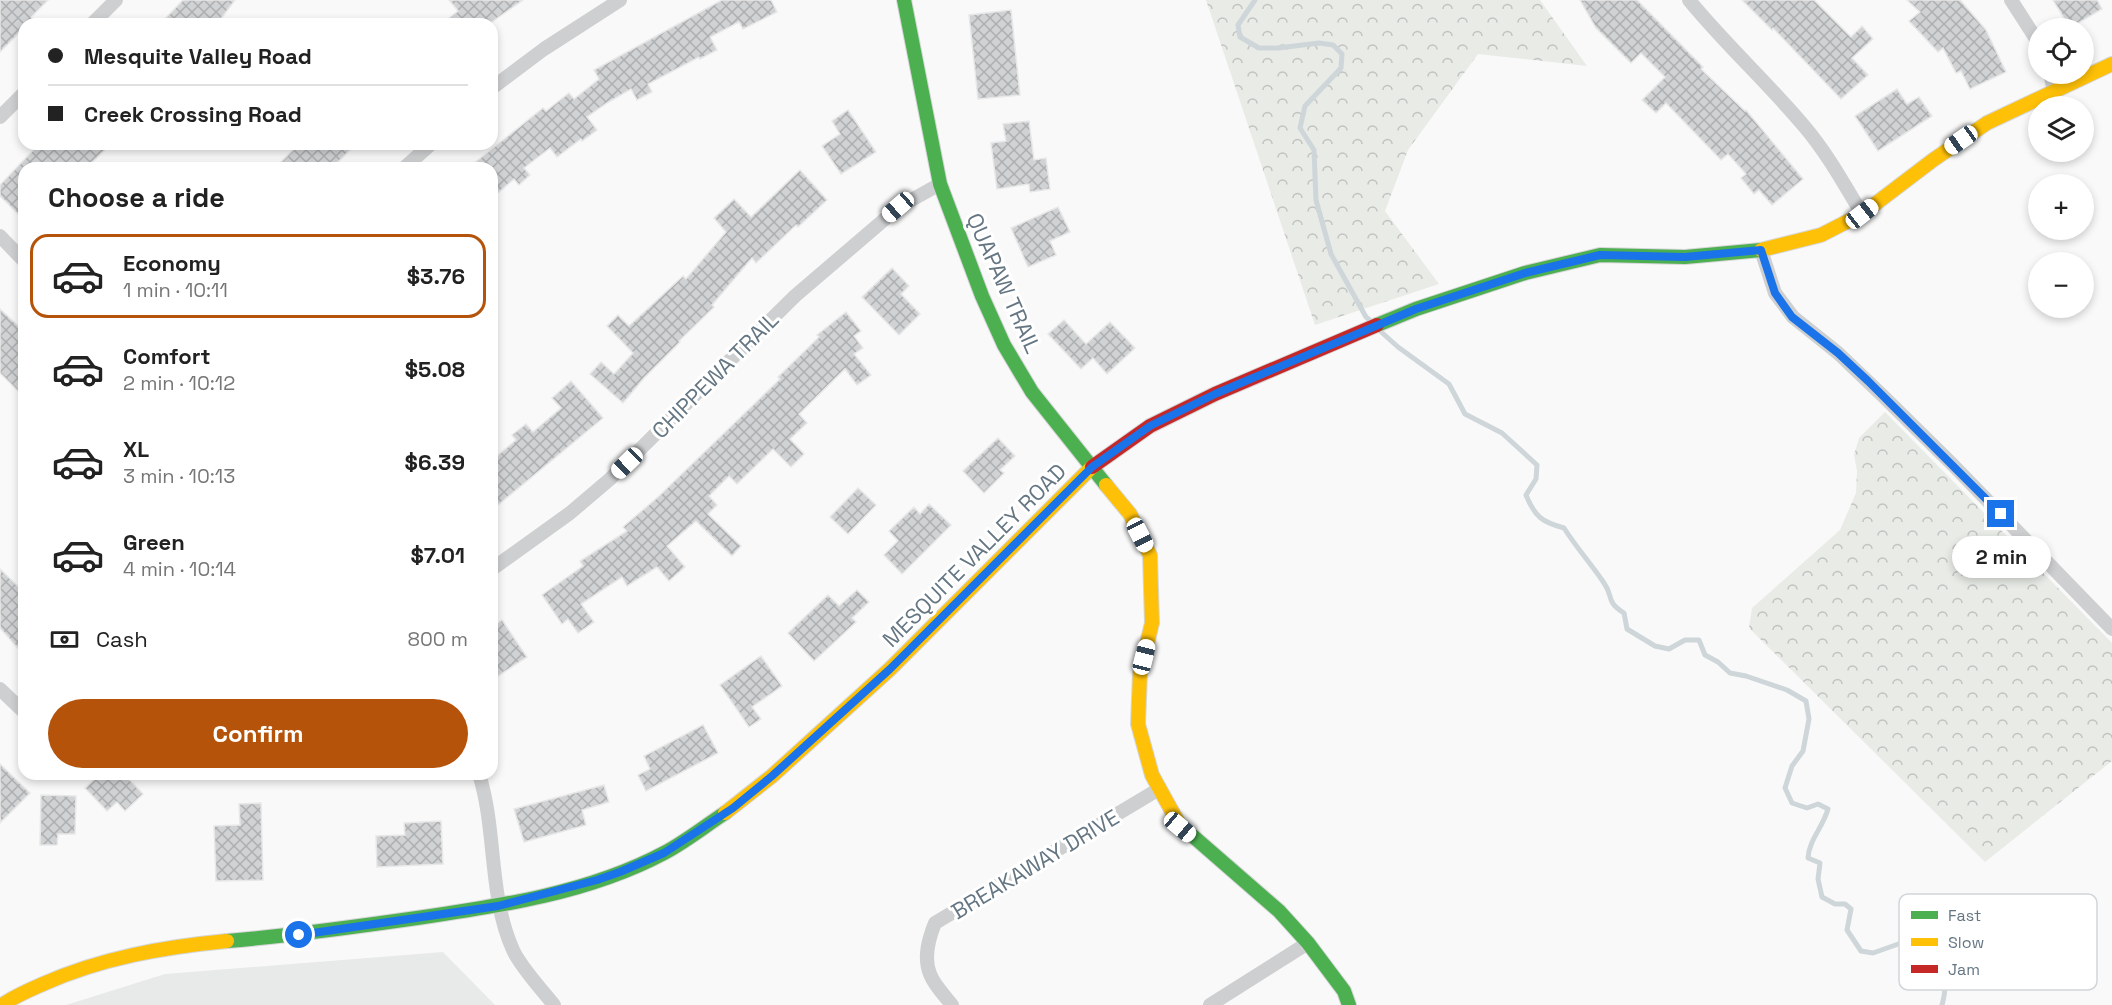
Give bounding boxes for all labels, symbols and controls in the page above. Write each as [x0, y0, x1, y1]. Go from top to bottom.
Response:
map controls [2028, 18, 2094, 318]
button: locate [2028, 18, 2094, 84]
text: Mesquite Valley Road [84, 42, 312, 70]
button: layers [2028, 96, 2094, 162]
text: Creek Crossing Road [84, 100, 302, 128]
car [1941, 122, 1981, 158]
button: + [2028, 174, 2094, 240]
text: Choose a ride [48, 180, 225, 215]
car [879, 188, 917, 226]
car [1842, 196, 1882, 232]
street label: QUAPAW TRAIL [961, 209, 1047, 357]
icon: car [51, 249, 105, 303]
text: Economy [123, 249, 221, 277]
button: − [2028, 252, 2094, 318]
text: $3.76 [407, 262, 465, 290]
text: 1 min · 10:11 [123, 277, 228, 303]
street label: CHIPPEWA TRAIL [646, 306, 784, 444]
icon: car [51, 342, 105, 396]
text: Comfort [123, 342, 211, 370]
text: $5.08 [405, 355, 465, 383]
text: 2 min · 10:12 [123, 370, 235, 396]
icon: car [51, 435, 105, 489]
text: XL [123, 435, 149, 463]
car [608, 444, 646, 482]
text: $6.39 [405, 448, 465, 476]
street label: MESQUITE VALLEY ROAD [876, 457, 1072, 653]
text: 3 min · 10:13 [123, 463, 235, 489]
route end [1987, 500, 2014, 527]
car [1124, 515, 1156, 555]
icon: car [51, 528, 105, 582]
text: Green [123, 528, 185, 556]
callout: 2 min [1952, 535, 2050, 577]
text: $7.01 [410, 541, 465, 569]
text: 2 min [1976, 544, 2027, 570]
text: 4 min · 10:14 [123, 556, 236, 582]
icon: cash [48, 623, 81, 656]
text: Cash [96, 625, 148, 653]
text: 800 m [408, 626, 468, 652]
car [1131, 637, 1157, 677]
button: Confirm [48, 699, 468, 768]
street label: BREAKAWAY DRIVE [946, 803, 1124, 925]
car [1160, 809, 1200, 845]
legend [1899, 894, 2097, 990]
text: Fast [1948, 905, 1981, 926]
route start [285, 921, 312, 948]
text: Slow [1948, 932, 1984, 953]
text: Jam [1948, 959, 1980, 980]

